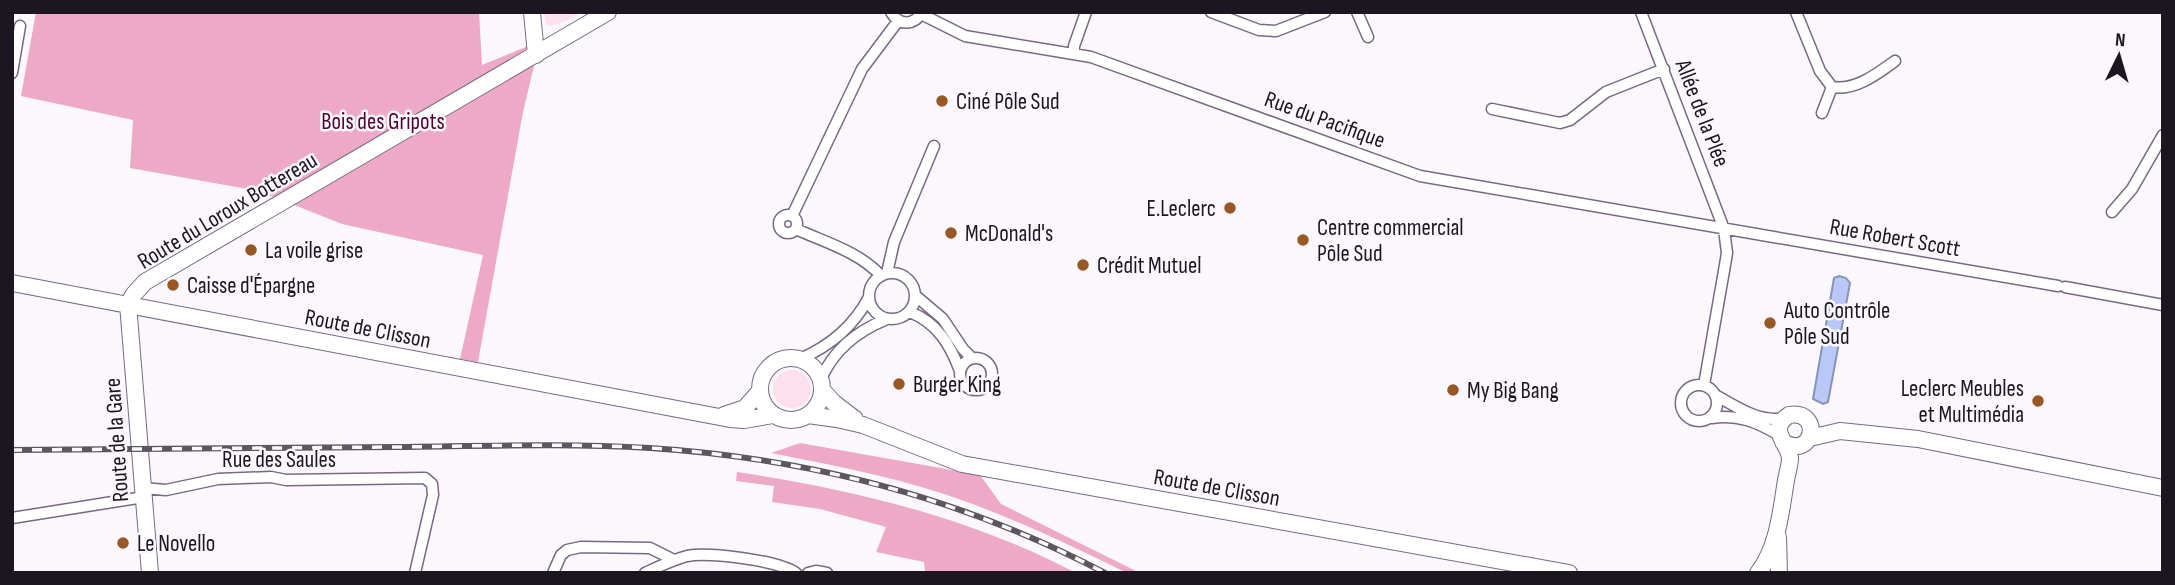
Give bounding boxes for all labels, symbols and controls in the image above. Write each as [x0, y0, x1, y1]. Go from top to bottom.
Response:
north arrow [2084, 21, 2154, 91]
text: N [2114, 29, 2126, 52]
street label: Allée de la Plée [1668, 55, 1735, 171]
street label: Rue du Pacifique [1261, 85, 1389, 155]
place label: Ciné Pôle Sud [956, 88, 1060, 116]
marker: Ciné Pôle Sud [934, 93, 950, 109]
park label: Bois des Gripots [321, 108, 445, 136]
street label: Route du Loroux Bottereau [133, 146, 322, 275]
place label: E.Leclerc [1147, 195, 1216, 223]
marker: E.Leclerc [1222, 200, 1238, 216]
street label: Rue Robert Scott [1827, 213, 1962, 263]
place label: Centre commercial Pôle Sud [1317, 214, 1464, 268]
place label: McDonald's [965, 220, 1053, 248]
marker: McDonald's [943, 225, 959, 241]
marker: Centre commercial Pôle Sud [1295, 232, 1311, 248]
place label: La voile grise [265, 237, 363, 265]
marker: La voile grise [243, 242, 259, 258]
place label: Crédit Mutuel [1097, 252, 1202, 280]
marker: Crédit Mutuel [1075, 257, 1091, 273]
place label: Caisse d'Épargne [187, 272, 315, 300]
marker: Caisse d'Épargne [165, 277, 181, 293]
place label: Auto Contrôle Pôle Sud [1783, 297, 1890, 351]
street label: Route de Clisson [303, 303, 433, 355]
marker: Auto Contrôle Pôle Sud [1762, 315, 1778, 331]
place label: Burger King [913, 371, 1001, 399]
place label: Leclerc Meubles et Multimédia [1901, 375, 2024, 429]
marker: Burger King [891, 376, 907, 392]
street label: Route de la Gare [99, 377, 135, 503]
place label: My Big Bang [1467, 377, 1559, 405]
marker: My Big Bang [1445, 382, 1461, 398]
marker: Leclerc Meubles et Multimédia [2030, 393, 2046, 409]
street label: Rue des Saules [222, 446, 336, 474]
street label: Route de Clisson [1152, 463, 1282, 513]
place label: Le Novello [137, 530, 215, 558]
marker: Le Novello [115, 535, 131, 551]

